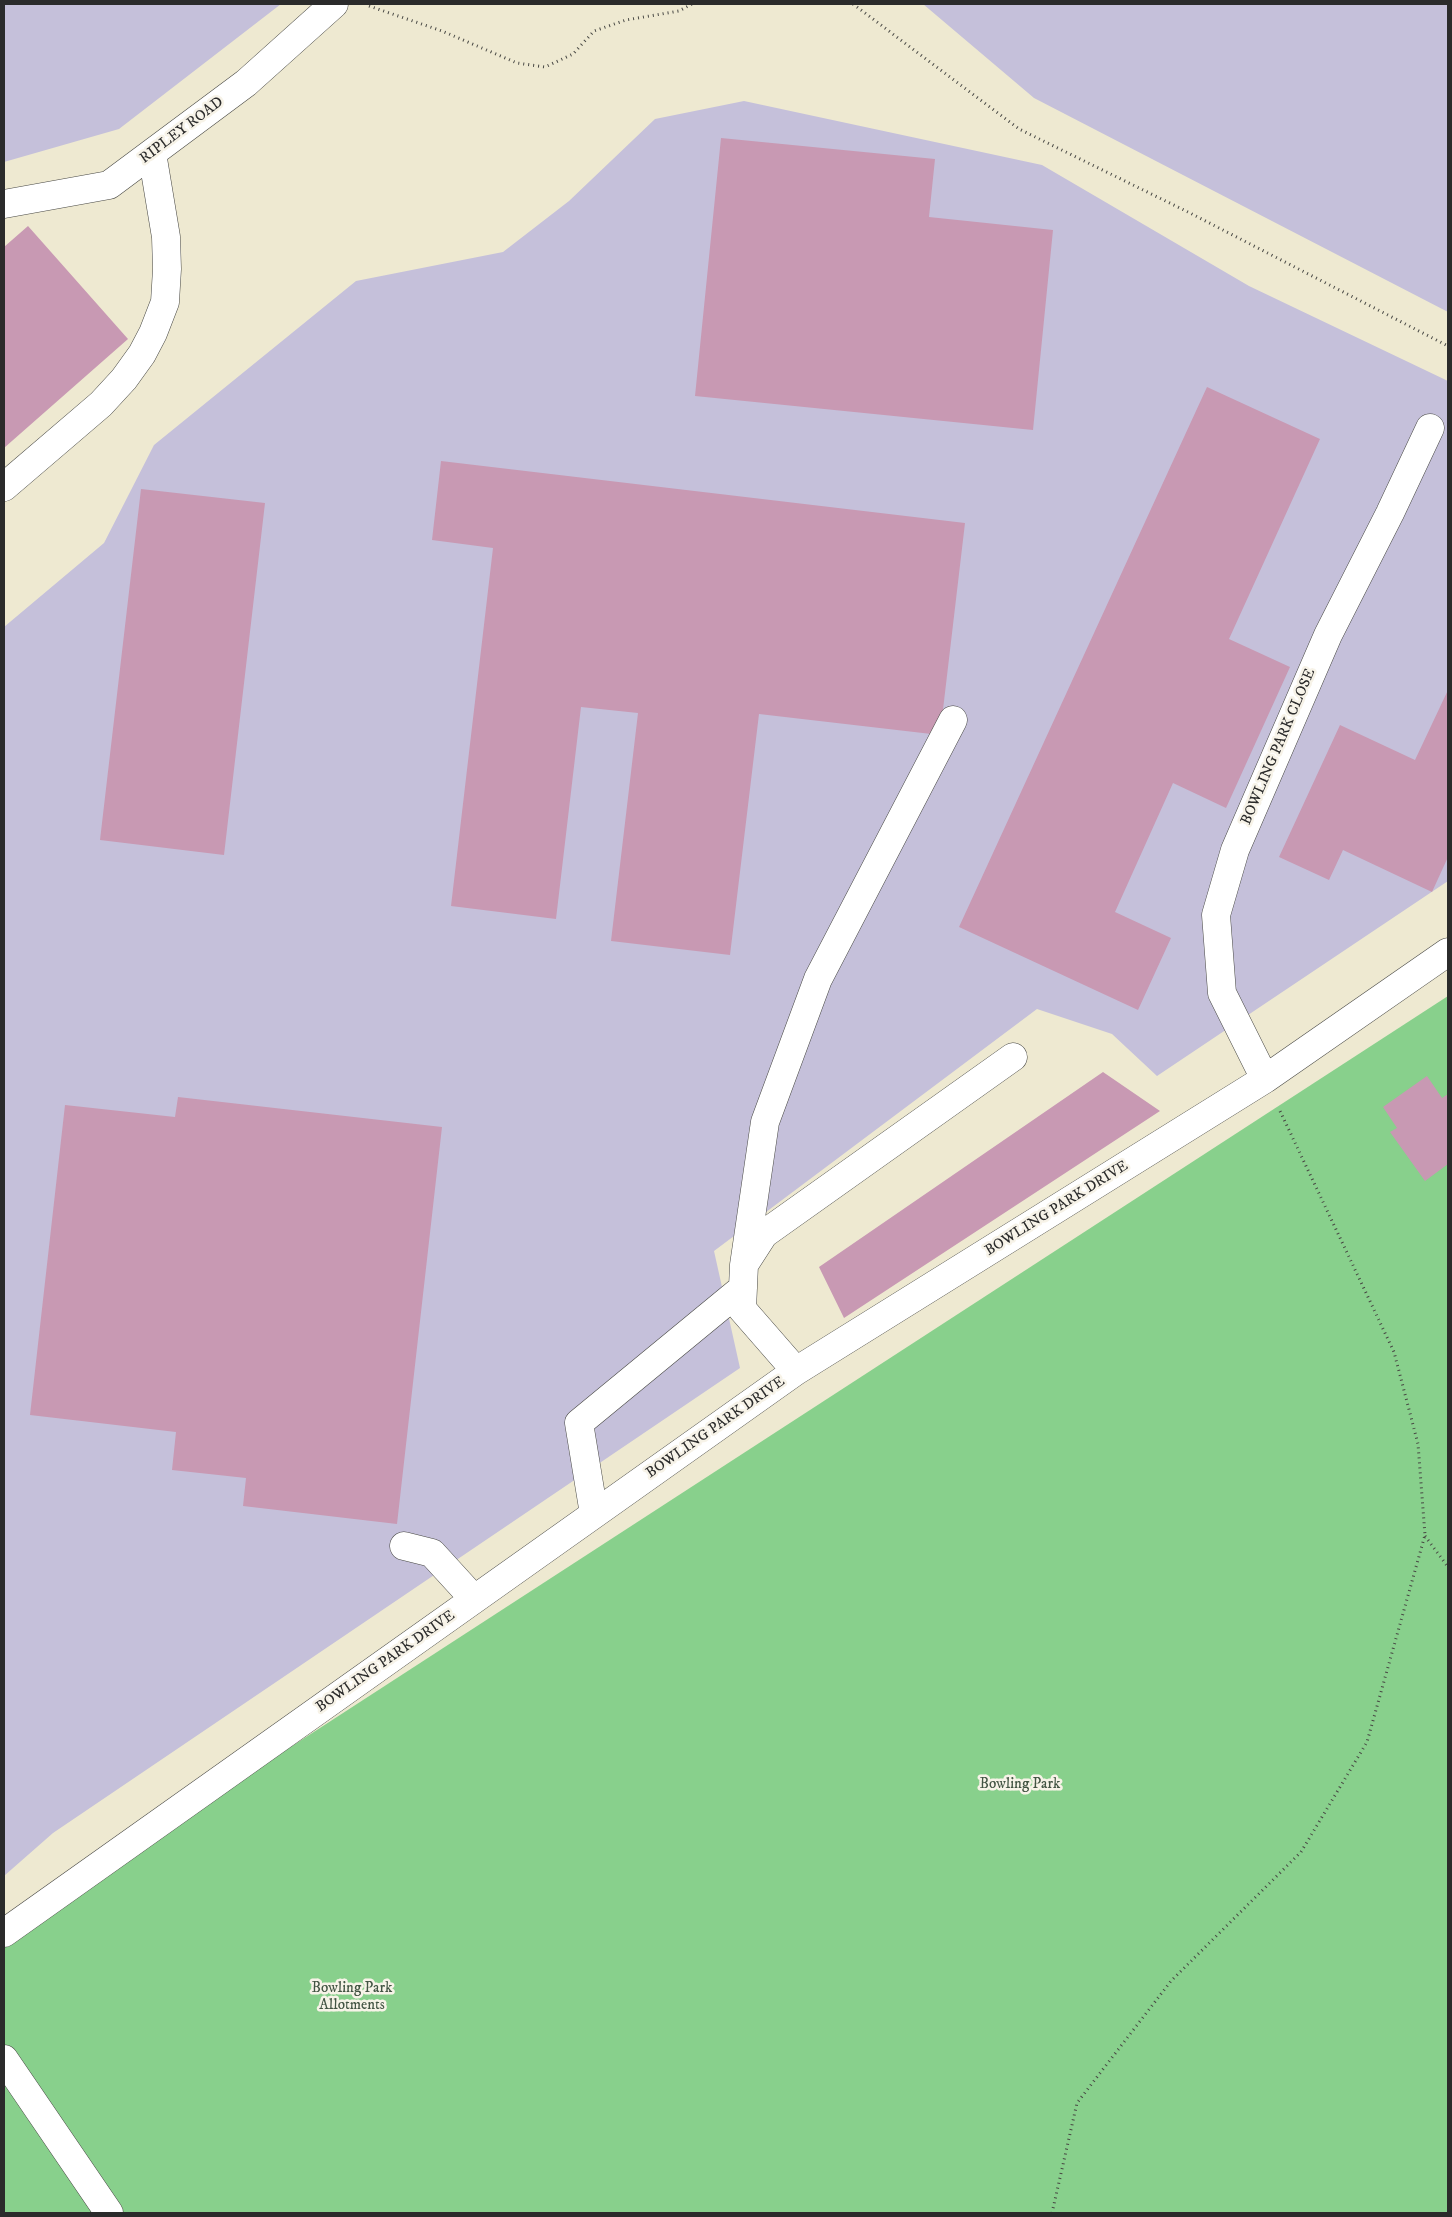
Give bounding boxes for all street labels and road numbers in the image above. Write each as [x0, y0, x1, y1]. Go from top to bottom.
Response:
street label: RIPLEY ROAD [137, 94, 227, 168]
street label: BOWLING PARK CLOSE [1238, 666, 1320, 828]
street label: BOWLING PARK DRIVE [982, 1158, 1132, 1260]
street label: BOWLING PARK DRIVE [643, 1373, 789, 1483]
street label: BOWLING PARK DRIVE [313, 1607, 459, 1717]

